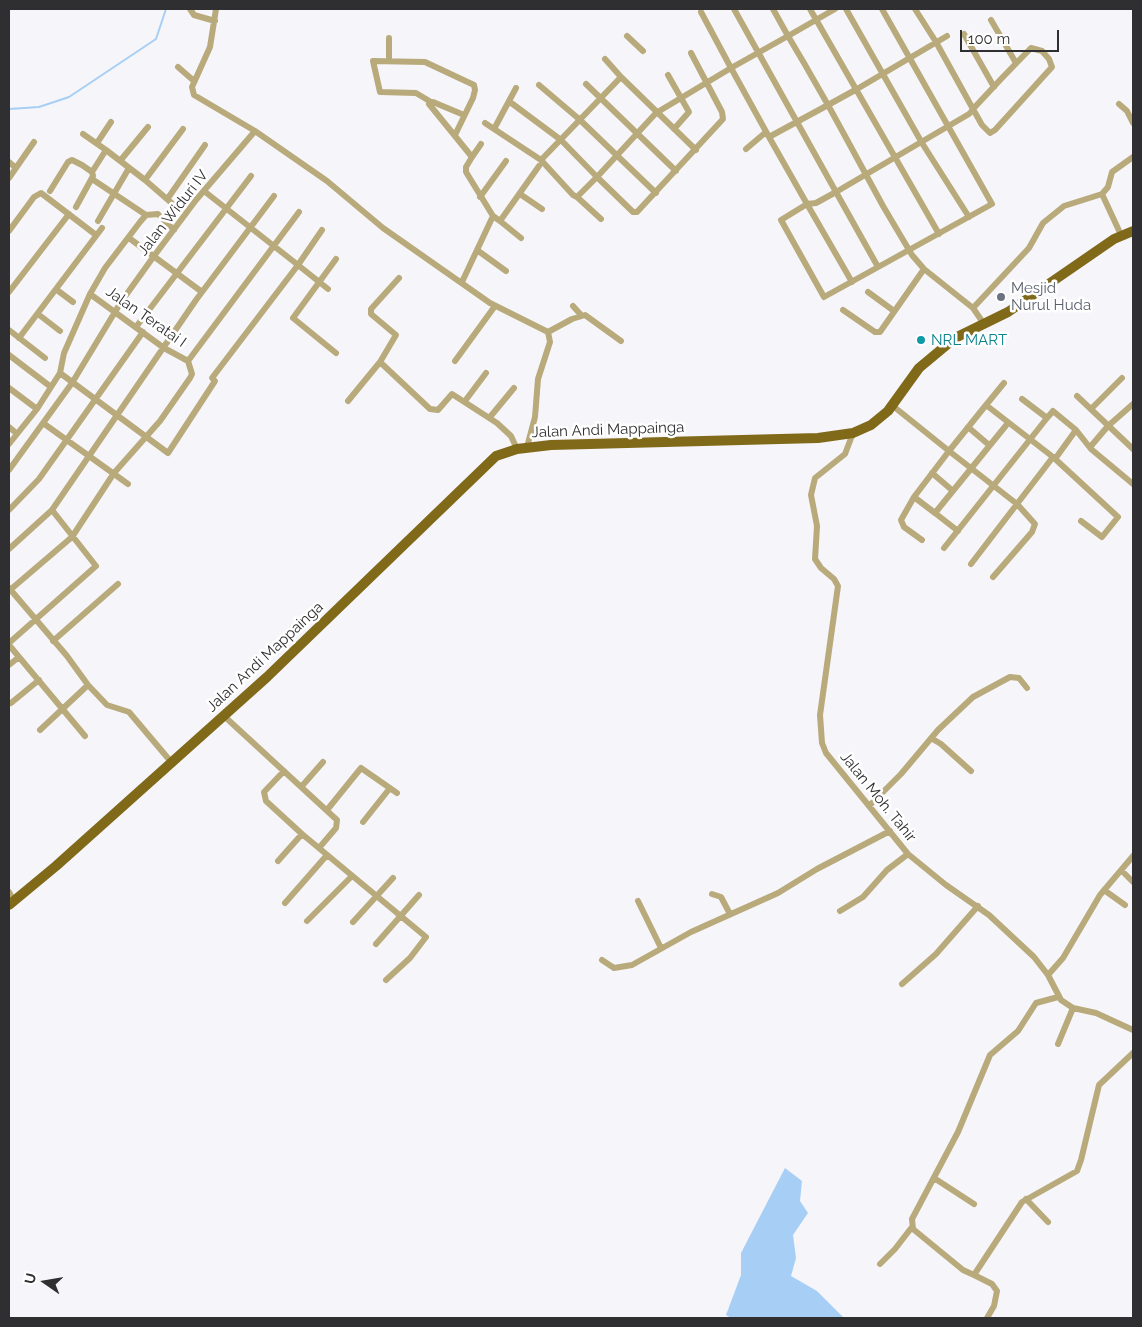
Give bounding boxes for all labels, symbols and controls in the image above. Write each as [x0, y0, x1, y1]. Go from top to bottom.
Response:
scale bar [962, 20, 1061, 52]
text: 100 m [968, 30, 1010, 48]
street label: Jalan Widuri IV [134, 167, 212, 259]
place label: Mesjid Nurul Huda [1011, 279, 1091, 314]
street label: Jalan Teratai I [102, 283, 190, 351]
marker: Mesjid Nurul Huda [995, 291, 1007, 303]
place label: NRL MART [931, 331, 1007, 349]
marker: NRL MART [915, 334, 927, 346]
street label: Jalan Andi Mappainga [531, 418, 685, 442]
street label: Jalan Andi Mappainga [203, 598, 327, 716]
street label: Jalan Moh. Tahir [836, 748, 920, 846]
north arrow [20, 1257, 70, 1307]
text: U [21, 1272, 39, 1286]

